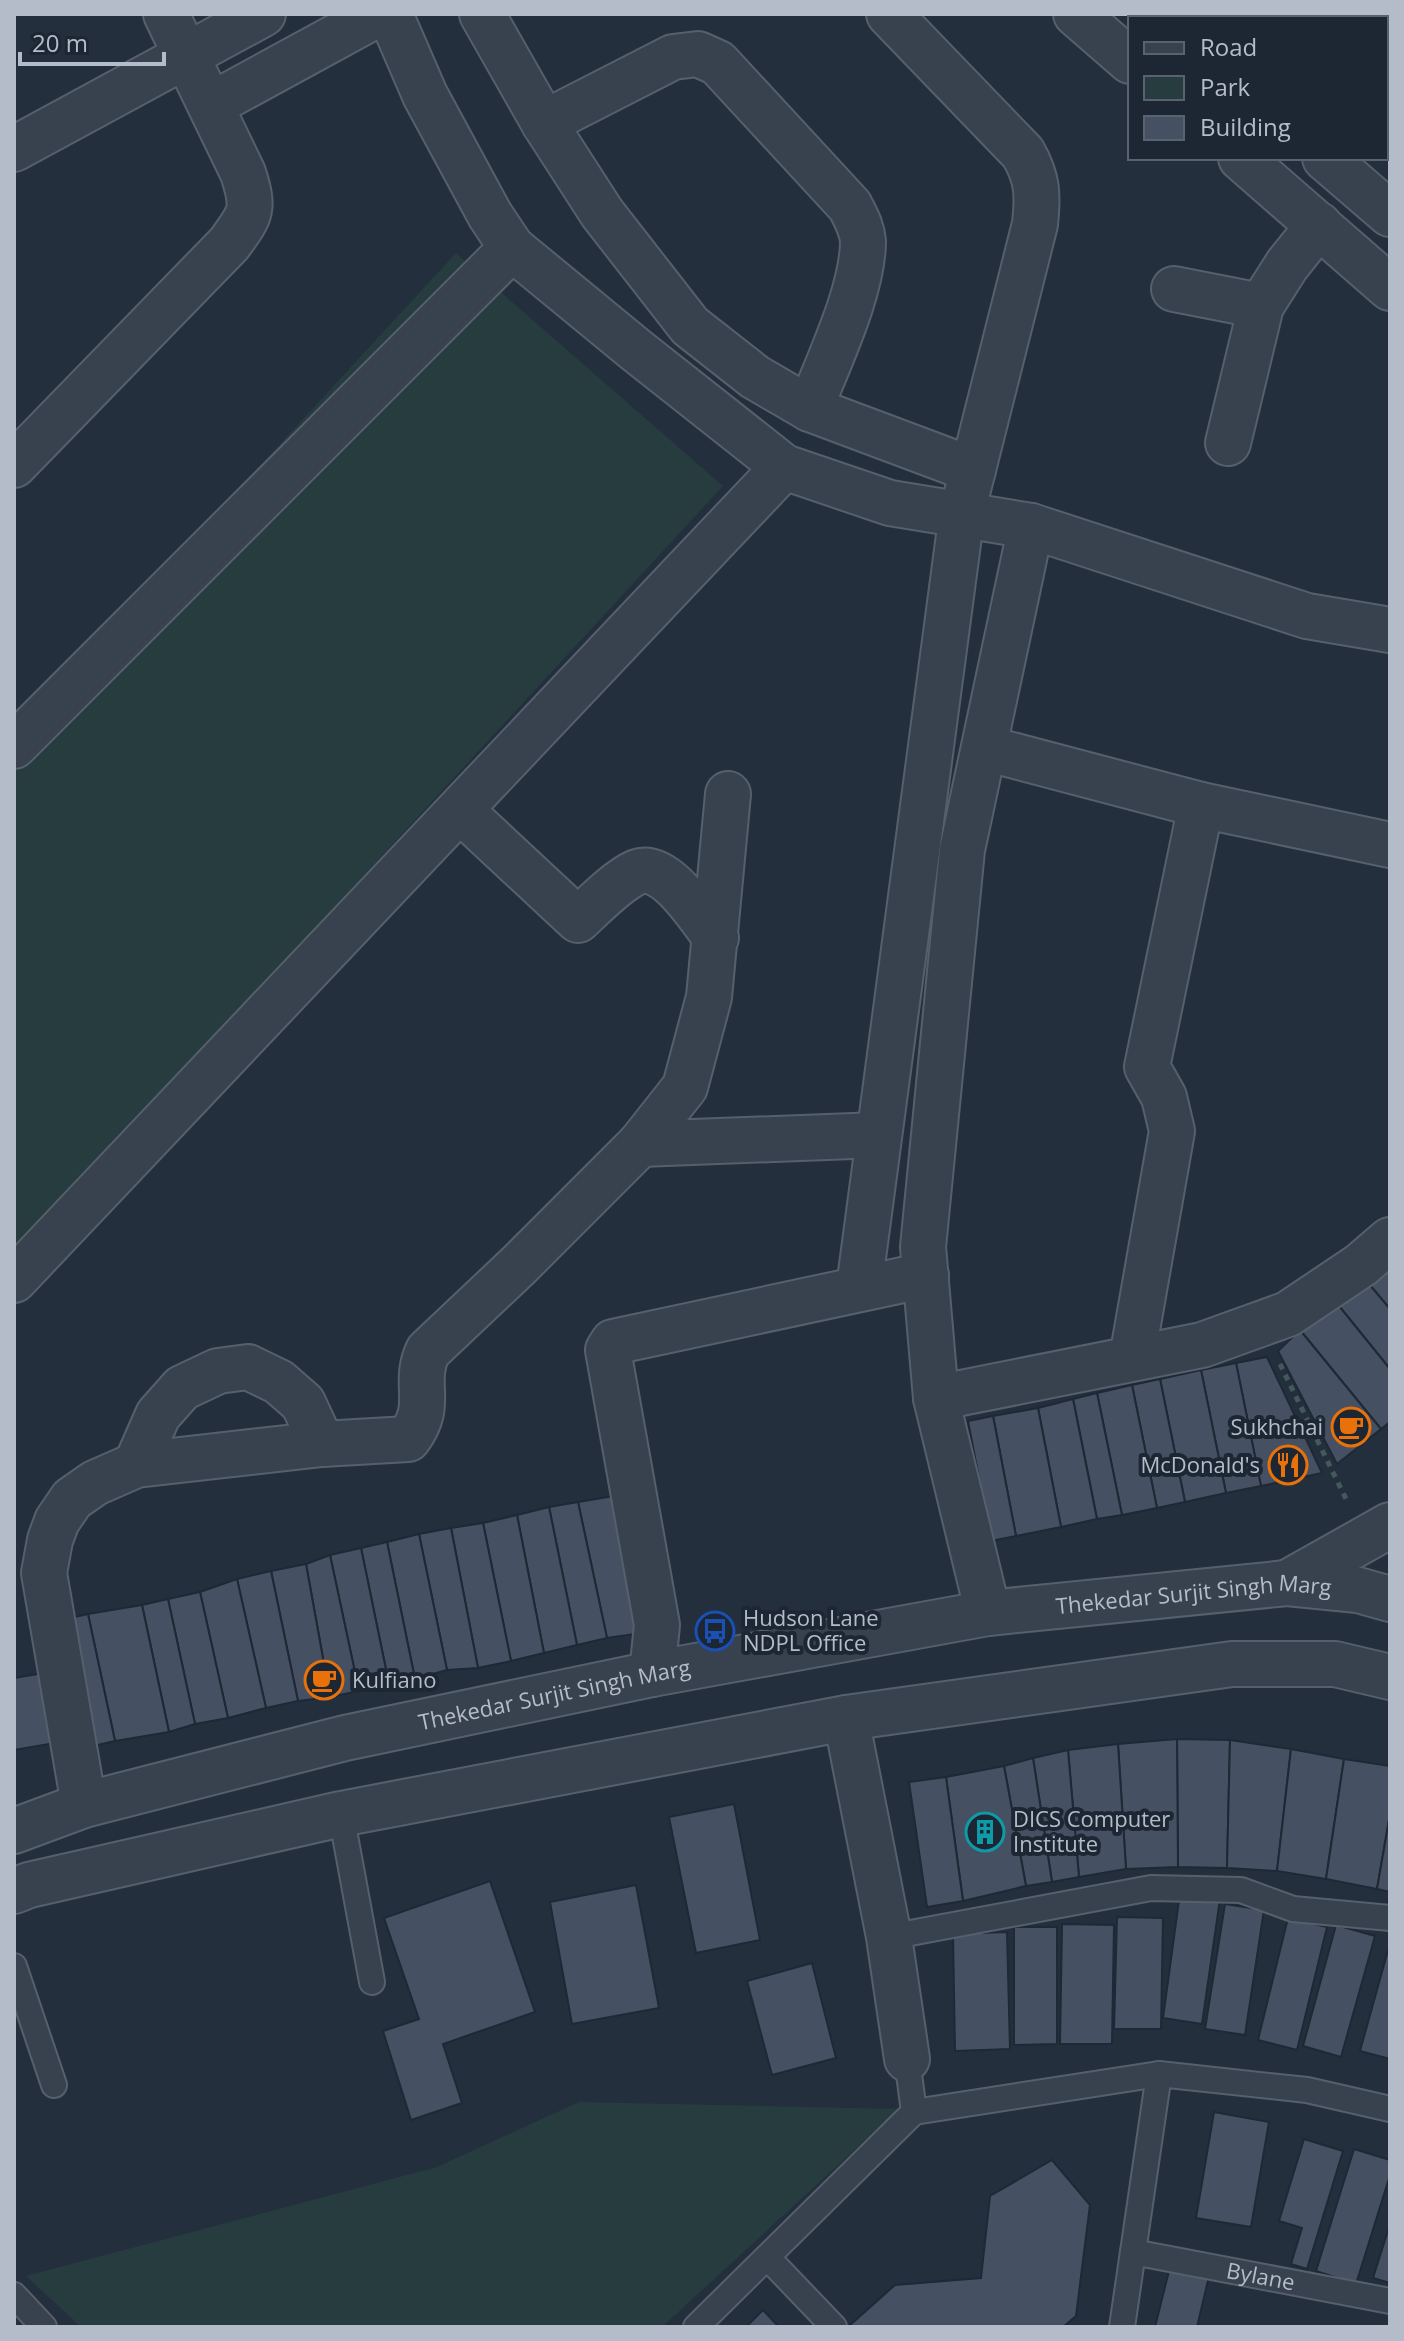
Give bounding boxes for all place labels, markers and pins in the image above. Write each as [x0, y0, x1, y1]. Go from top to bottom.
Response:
cafe icon: Sukhchai [1330, 1406, 1372, 1448]
place label: Sukhchai [1231, 1411, 1323, 1441]
restaurant icon: McDonald's [1267, 1444, 1309, 1486]
place label: McDonald's [1140, 1449, 1260, 1479]
place label: Hudson Lane NDPL Office [743, 1602, 879, 1657]
bus stop icon: Hudson Lane NDPL Office [694, 1610, 736, 1652]
cafe icon: Kulfiano [303, 1659, 345, 1701]
place label: Kulfiano [352, 1664, 436, 1694]
place label: DICS Computer Institute [1013, 1803, 1170, 1858]
building icon: DICS Computer Institute [964, 1811, 1006, 1853]

